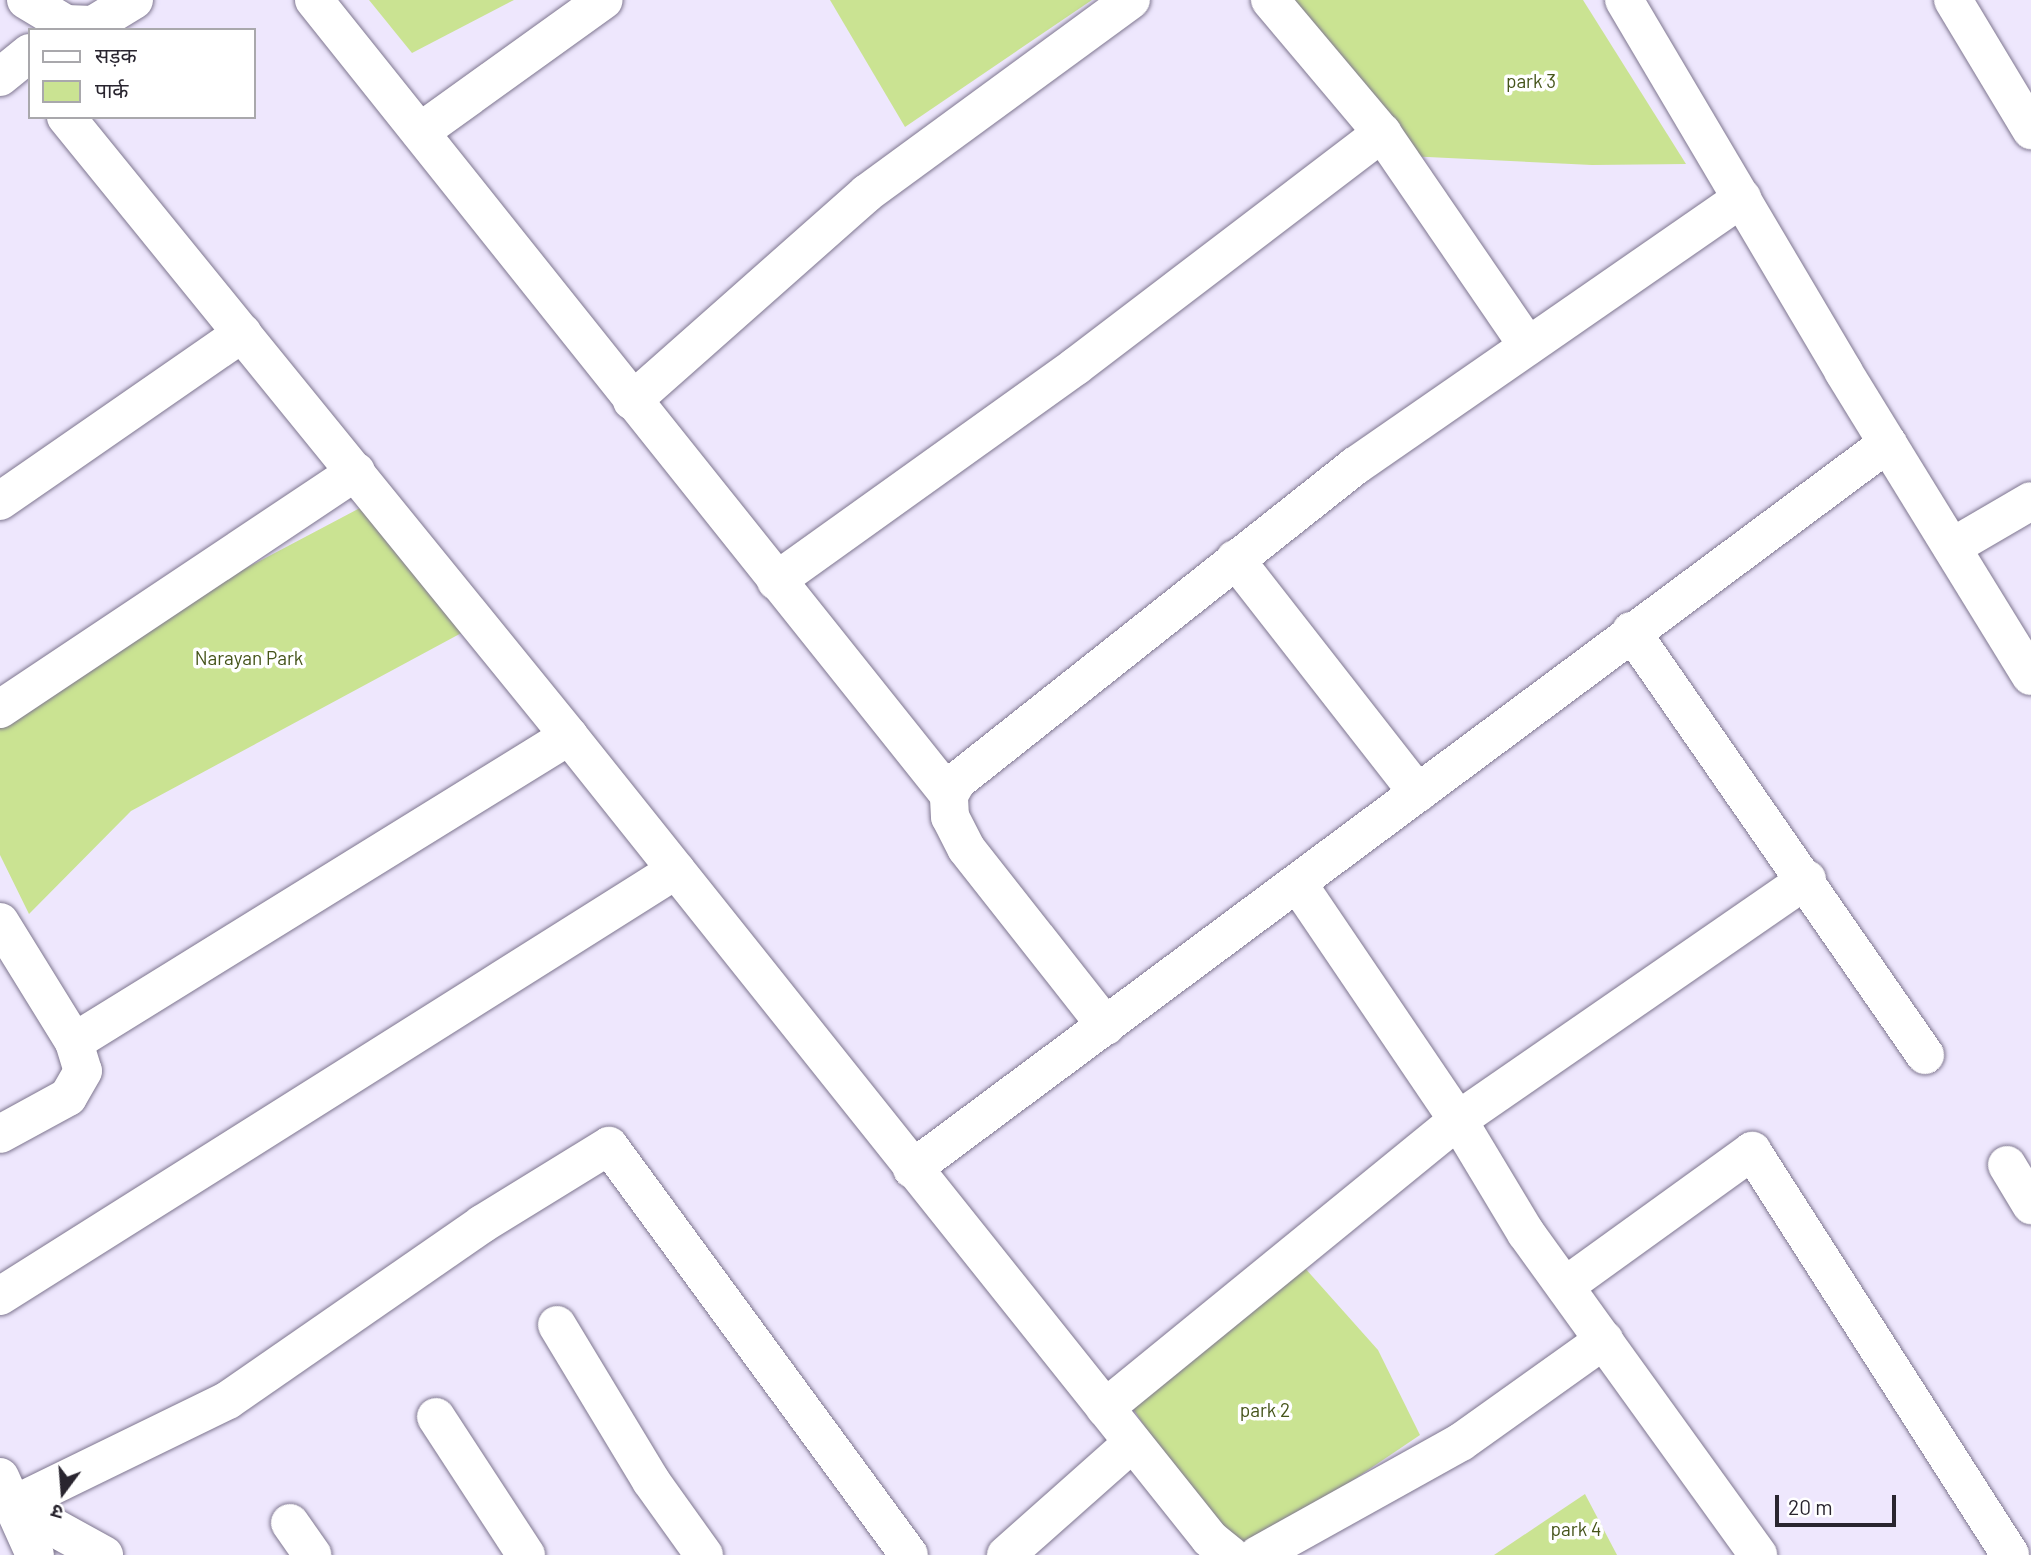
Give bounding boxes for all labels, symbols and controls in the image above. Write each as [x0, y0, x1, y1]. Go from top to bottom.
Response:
legend [28, 28, 256, 119]
text: सड़क [95, 42, 137, 67]
park label: park 3 [1506, 70, 1556, 92]
text: पार्क [95, 77, 129, 102]
park label: Narayan Park [195, 647, 303, 669]
park label: park 2 [1240, 1399, 1290, 1421]
north arrow [28, 1457, 98, 1527]
scale bar [1779, 1482, 1900, 1526]
text: 20 m [1788, 1494, 1833, 1519]
text: उ [49, 1500, 66, 1525]
park label: park 4 [1551, 1518, 1601, 1540]

